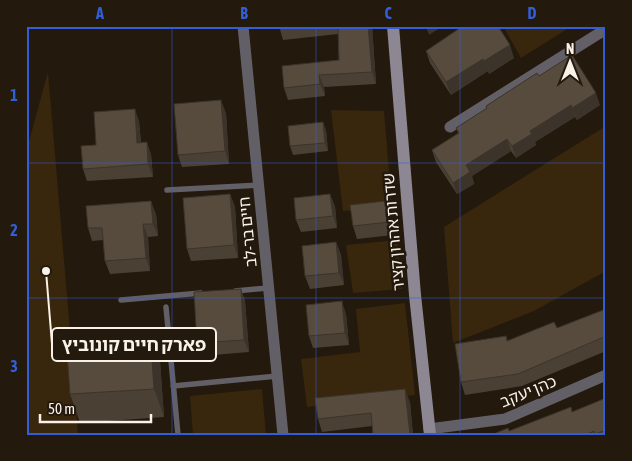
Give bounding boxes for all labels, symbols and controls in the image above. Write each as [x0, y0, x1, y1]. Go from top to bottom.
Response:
text: A [95, 4, 104, 22]
text: B [240, 4, 248, 22]
text: C [384, 4, 392, 22]
text: D [528, 4, 537, 22]
north arrow [544, 38, 594, 88]
text: N [566, 41, 574, 57]
text: 1 [10, 86, 18, 104]
street label: שדרות אהרון קציר [379, 172, 407, 292]
street label: חיים בר-לב [234, 196, 260, 268]
text: 2 [10, 221, 18, 239]
callout: פארק חיים קונוביץ [52, 328, 216, 361]
text: פארק חיים קונוביץ [62, 334, 206, 355]
text: 3 [10, 357, 18, 375]
street label: כהן יעקב [497, 372, 559, 410]
scale bar [40, 391, 151, 423]
text: 50 m [48, 400, 75, 417]

